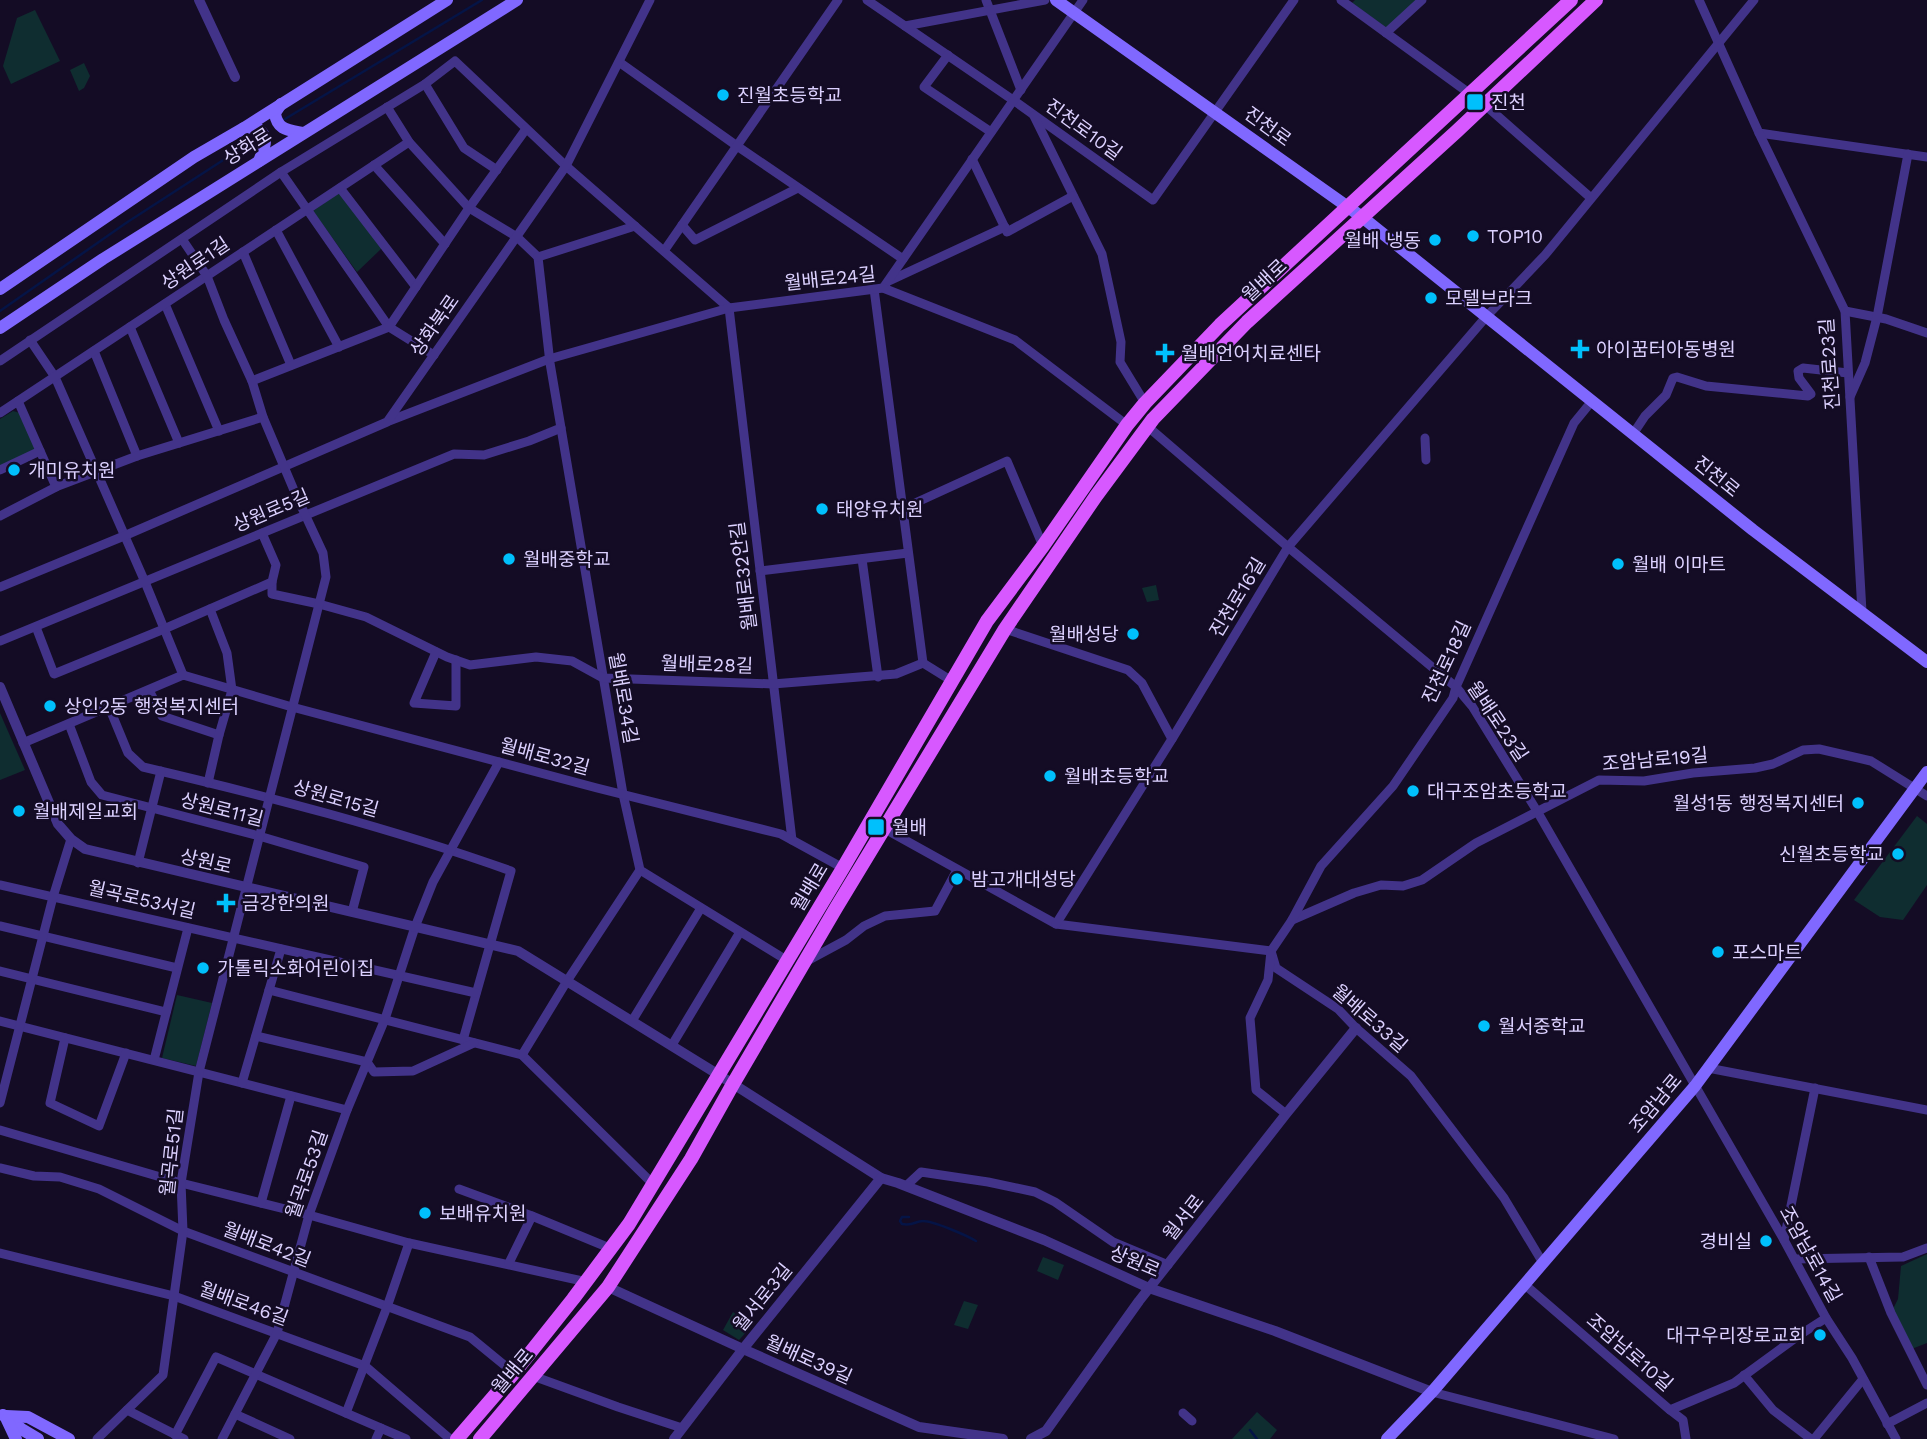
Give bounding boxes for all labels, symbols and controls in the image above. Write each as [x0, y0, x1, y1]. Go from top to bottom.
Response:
place label: 진월초등학교 [737, 84, 842, 107]
marker: 진월초등학교 [715, 87, 731, 103]
place label: 진천 [1491, 91, 1526, 114]
marker: 진천 [1465, 92, 1485, 112]
street label: 진천로10길 [1041, 94, 1127, 165]
street label: 진천로 [1240, 102, 1296, 151]
street label: 상화로 [219, 123, 276, 170]
place label: TOP10 [1487, 225, 1543, 248]
marker: TOP10 [1465, 228, 1481, 244]
place label: 월배 냉동 [1345, 229, 1421, 252]
street label: 상원로1길 [157, 232, 234, 295]
marker: 월배 냉동 [1427, 232, 1443, 248]
street label: 월배로 [1237, 254, 1291, 307]
street label: 월배로24길 [783, 262, 877, 295]
place label: 모텔브라크 [1445, 287, 1532, 310]
street label: 상화북로 [405, 290, 464, 361]
marker: 모텔브라크 [1423, 290, 1439, 306]
street label: 진천로23길 [1815, 317, 1844, 411]
place label: 아이꿈터아동병원 [1596, 338, 1736, 361]
marker: 아이꿈터아동병원 [1570, 339, 1590, 359]
place label: 월배언어치료센타 [1181, 342, 1321, 365]
marker: 월배언어치료센타 [1155, 343, 1175, 363]
street label: 진천로 [1689, 451, 1744, 502]
place label: 개미유치원 [28, 459, 115, 482]
marker: 개미유치원 [6, 462, 22, 478]
street label: 상원로5길 [229, 484, 313, 537]
place label: 태양유치원 [836, 498, 923, 521]
marker: 태양유치원 [814, 501, 830, 517]
street label: 월배로32안길 [725, 520, 762, 632]
place label: 월배중학교 [523, 548, 610, 571]
marker: 월배중학교 [501, 551, 517, 567]
street label: 진천로16길 [1205, 553, 1270, 641]
place label: 월배 이마트 [1632, 553, 1726, 576]
marker: 월배 이마트 [1610, 556, 1626, 572]
street label: 진천로18길 [1417, 617, 1476, 707]
place label: 월배성당 [1049, 623, 1119, 646]
marker: 월배성당 [1125, 626, 1141, 642]
street label: 월배로34길 [604, 650, 643, 746]
street label: 월배로28길 [660, 651, 754, 678]
street label: 월배로23길 [1462, 677, 1533, 766]
place label: 상인2동 행정복지센터 [64, 695, 239, 718]
marker: 상인2동 행정복지센터 [42, 698, 58, 714]
street label: 월배로32길 [497, 733, 592, 780]
street label: 조암남로19길 [1601, 743, 1709, 776]
place label: 월배초등학교 [1064, 765, 1169, 788]
marker: 월배초등학교 [1042, 768, 1058, 784]
street label: 상원로15길 [290, 775, 382, 822]
place label: 대구조암초등학교 [1427, 780, 1567, 803]
marker: 대구조암초등학교 [1405, 783, 1421, 799]
street label: 상원로11길 [178, 788, 266, 831]
place label: 월성1동 행정복지센터 [1673, 792, 1844, 815]
marker: 월성1동 행정복지센터 [1850, 795, 1866, 811]
place label: 월배제일교회 [33, 800, 138, 823]
marker: 월배제일교회 [11, 803, 27, 819]
place label: 월배 [892, 816, 927, 839]
marker: 월배 [866, 817, 886, 837]
place label: 신월초등학교 [1779, 843, 1884, 866]
street label: 상원로 [178, 844, 234, 879]
marker: 신월초등학교 [1890, 846, 1906, 862]
street label: 월배로 [786, 859, 833, 916]
place label: 밤고개대성당 [971, 868, 1076, 891]
marker: 밤고개대성당 [949, 871, 965, 887]
street label: 월곡로53서길 [86, 876, 198, 923]
place label: 금강한의원 [242, 892, 329, 915]
marker: 금강한의원 [216, 893, 236, 913]
place label: 포스마트 [1732, 941, 1802, 964]
marker: 포스마트 [1710, 944, 1726, 960]
place label: 가톨릭소화어린이집 [217, 957, 374, 980]
marker: 가톨릭소화어린이집 [195, 960, 211, 976]
street label: 월배로33길 [1327, 979, 1412, 1057]
place label: 월서중학교 [1498, 1015, 1585, 1038]
marker: 월서중학교 [1476, 1018, 1492, 1034]
street label: 조암남로 [1624, 1069, 1687, 1137]
street label: 월곡로51길 [155, 1107, 188, 1197]
street label: 월곡로53길 [281, 1127, 332, 1221]
street label: 월서로 [1158, 1190, 1209, 1245]
place label: 보배유치원 [439, 1202, 526, 1225]
street label: 조암남로14길 [1775, 1202, 1846, 1306]
marker: 보배유치원 [417, 1205, 433, 1221]
street label: 월배로42길 [219, 1217, 314, 1272]
place label: 경비실 [1700, 1230, 1752, 1253]
marker: 경비실 [1758, 1233, 1774, 1249]
street label: 상원로 [1106, 1241, 1163, 1282]
street label: 월서로3길 [728, 1259, 797, 1336]
street label: 월배로46길 [196, 1277, 292, 1330]
street label: 조암남로10길 [1582, 1309, 1677, 1396]
place label: 대구우리장로교회 [1666, 1324, 1806, 1347]
marker: 대구우리장로교회 [1812, 1327, 1828, 1343]
street label: 월배로39길 [762, 1330, 856, 1389]
street label: 월배로 [487, 1344, 538, 1399]

